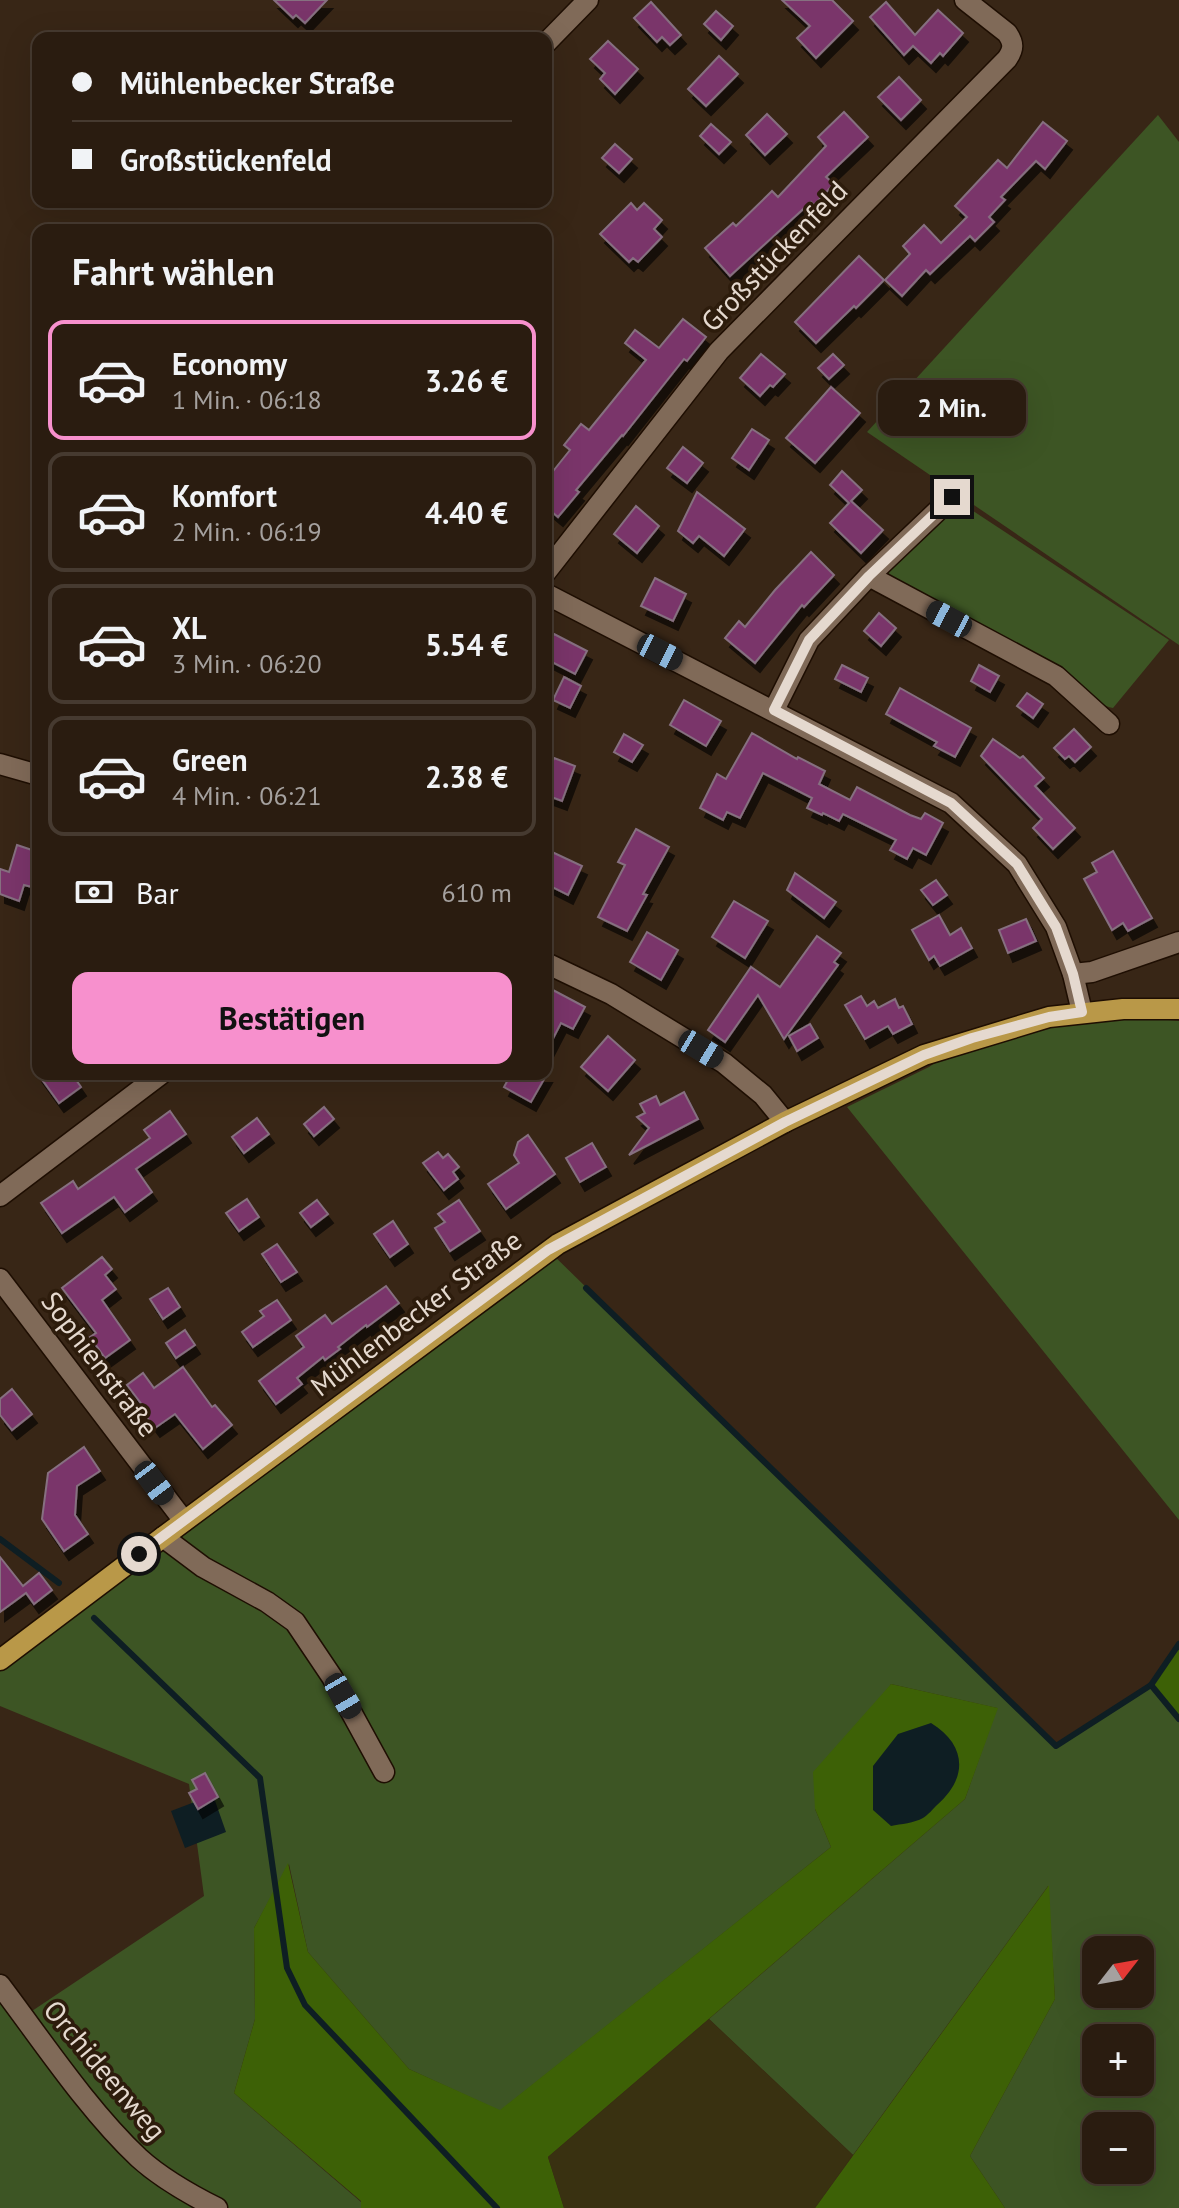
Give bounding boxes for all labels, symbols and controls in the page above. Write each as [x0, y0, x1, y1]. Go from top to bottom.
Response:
text: Mühlenbecker Straße [120, 63, 395, 102]
text: Großstückenfeld [120, 140, 332, 179]
street label: Großstückenfeld [692, 172, 855, 339]
text: Fahrt wählen [72, 248, 275, 295]
icon: car [76, 344, 148, 416]
text: Economy [172, 344, 287, 383]
text: 3.26 € [425, 361, 508, 400]
callout: 2 Min. [878, 381, 1026, 437]
text: 1 Min. · 06:18 [172, 383, 322, 416]
text: 2 Min. [917, 391, 987, 424]
icon: car [76, 476, 148, 548]
text: Komfort [172, 476, 277, 515]
route end [934, 479, 970, 515]
text: 4.40 € [425, 493, 508, 532]
text: 2 Min. · 06:19 [172, 515, 322, 548]
car [922, 597, 976, 641]
icon: car [76, 608, 148, 680]
text: XL [172, 608, 206, 647]
text: 5.54 € [425, 625, 508, 664]
car [633, 630, 687, 674]
text: 3 Min. · 06:20 [172, 647, 322, 680]
icon: car [76, 740, 148, 812]
text: Green [172, 740, 247, 779]
text: 2.38 € [425, 757, 508, 796]
text: 4 Min. · 06:21 [172, 779, 322, 812]
icon: cash [72, 870, 116, 914]
text: Bar [136, 873, 179, 912]
text: 610 m [441, 876, 512, 909]
button: Bestätigen [72, 972, 512, 1064]
car [674, 1026, 728, 1072]
street label: Mühlenbecker Straße [303, 1221, 529, 1404]
street label: Sophienstraße [34, 1284, 167, 1444]
car [130, 1457, 178, 1509]
route start [121, 1536, 157, 1572]
car [321, 1669, 365, 1723]
north arrow [1082, 1936, 1154, 2008]
map controls [1082, 1936, 1154, 2184]
street label: Orchideenweg [36, 1992, 175, 2147]
button: + [1082, 2024, 1154, 2096]
button: − [1082, 2112, 1154, 2184]

